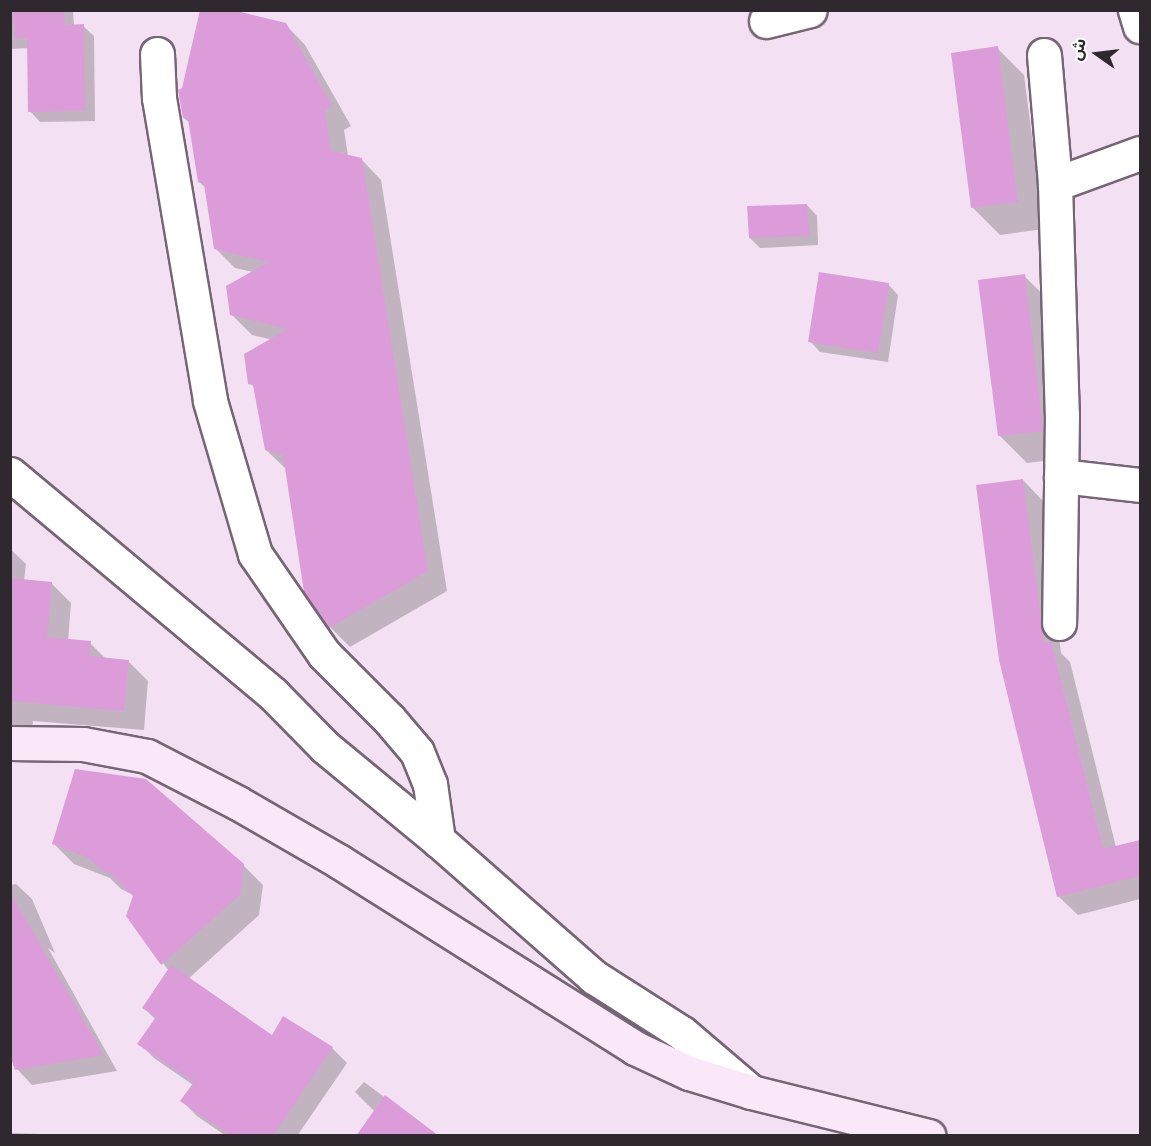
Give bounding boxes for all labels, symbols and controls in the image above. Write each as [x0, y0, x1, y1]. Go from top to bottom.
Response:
north arrow [1067, 24, 1127, 84]
text: ش [1067, 37, 1091, 62]

